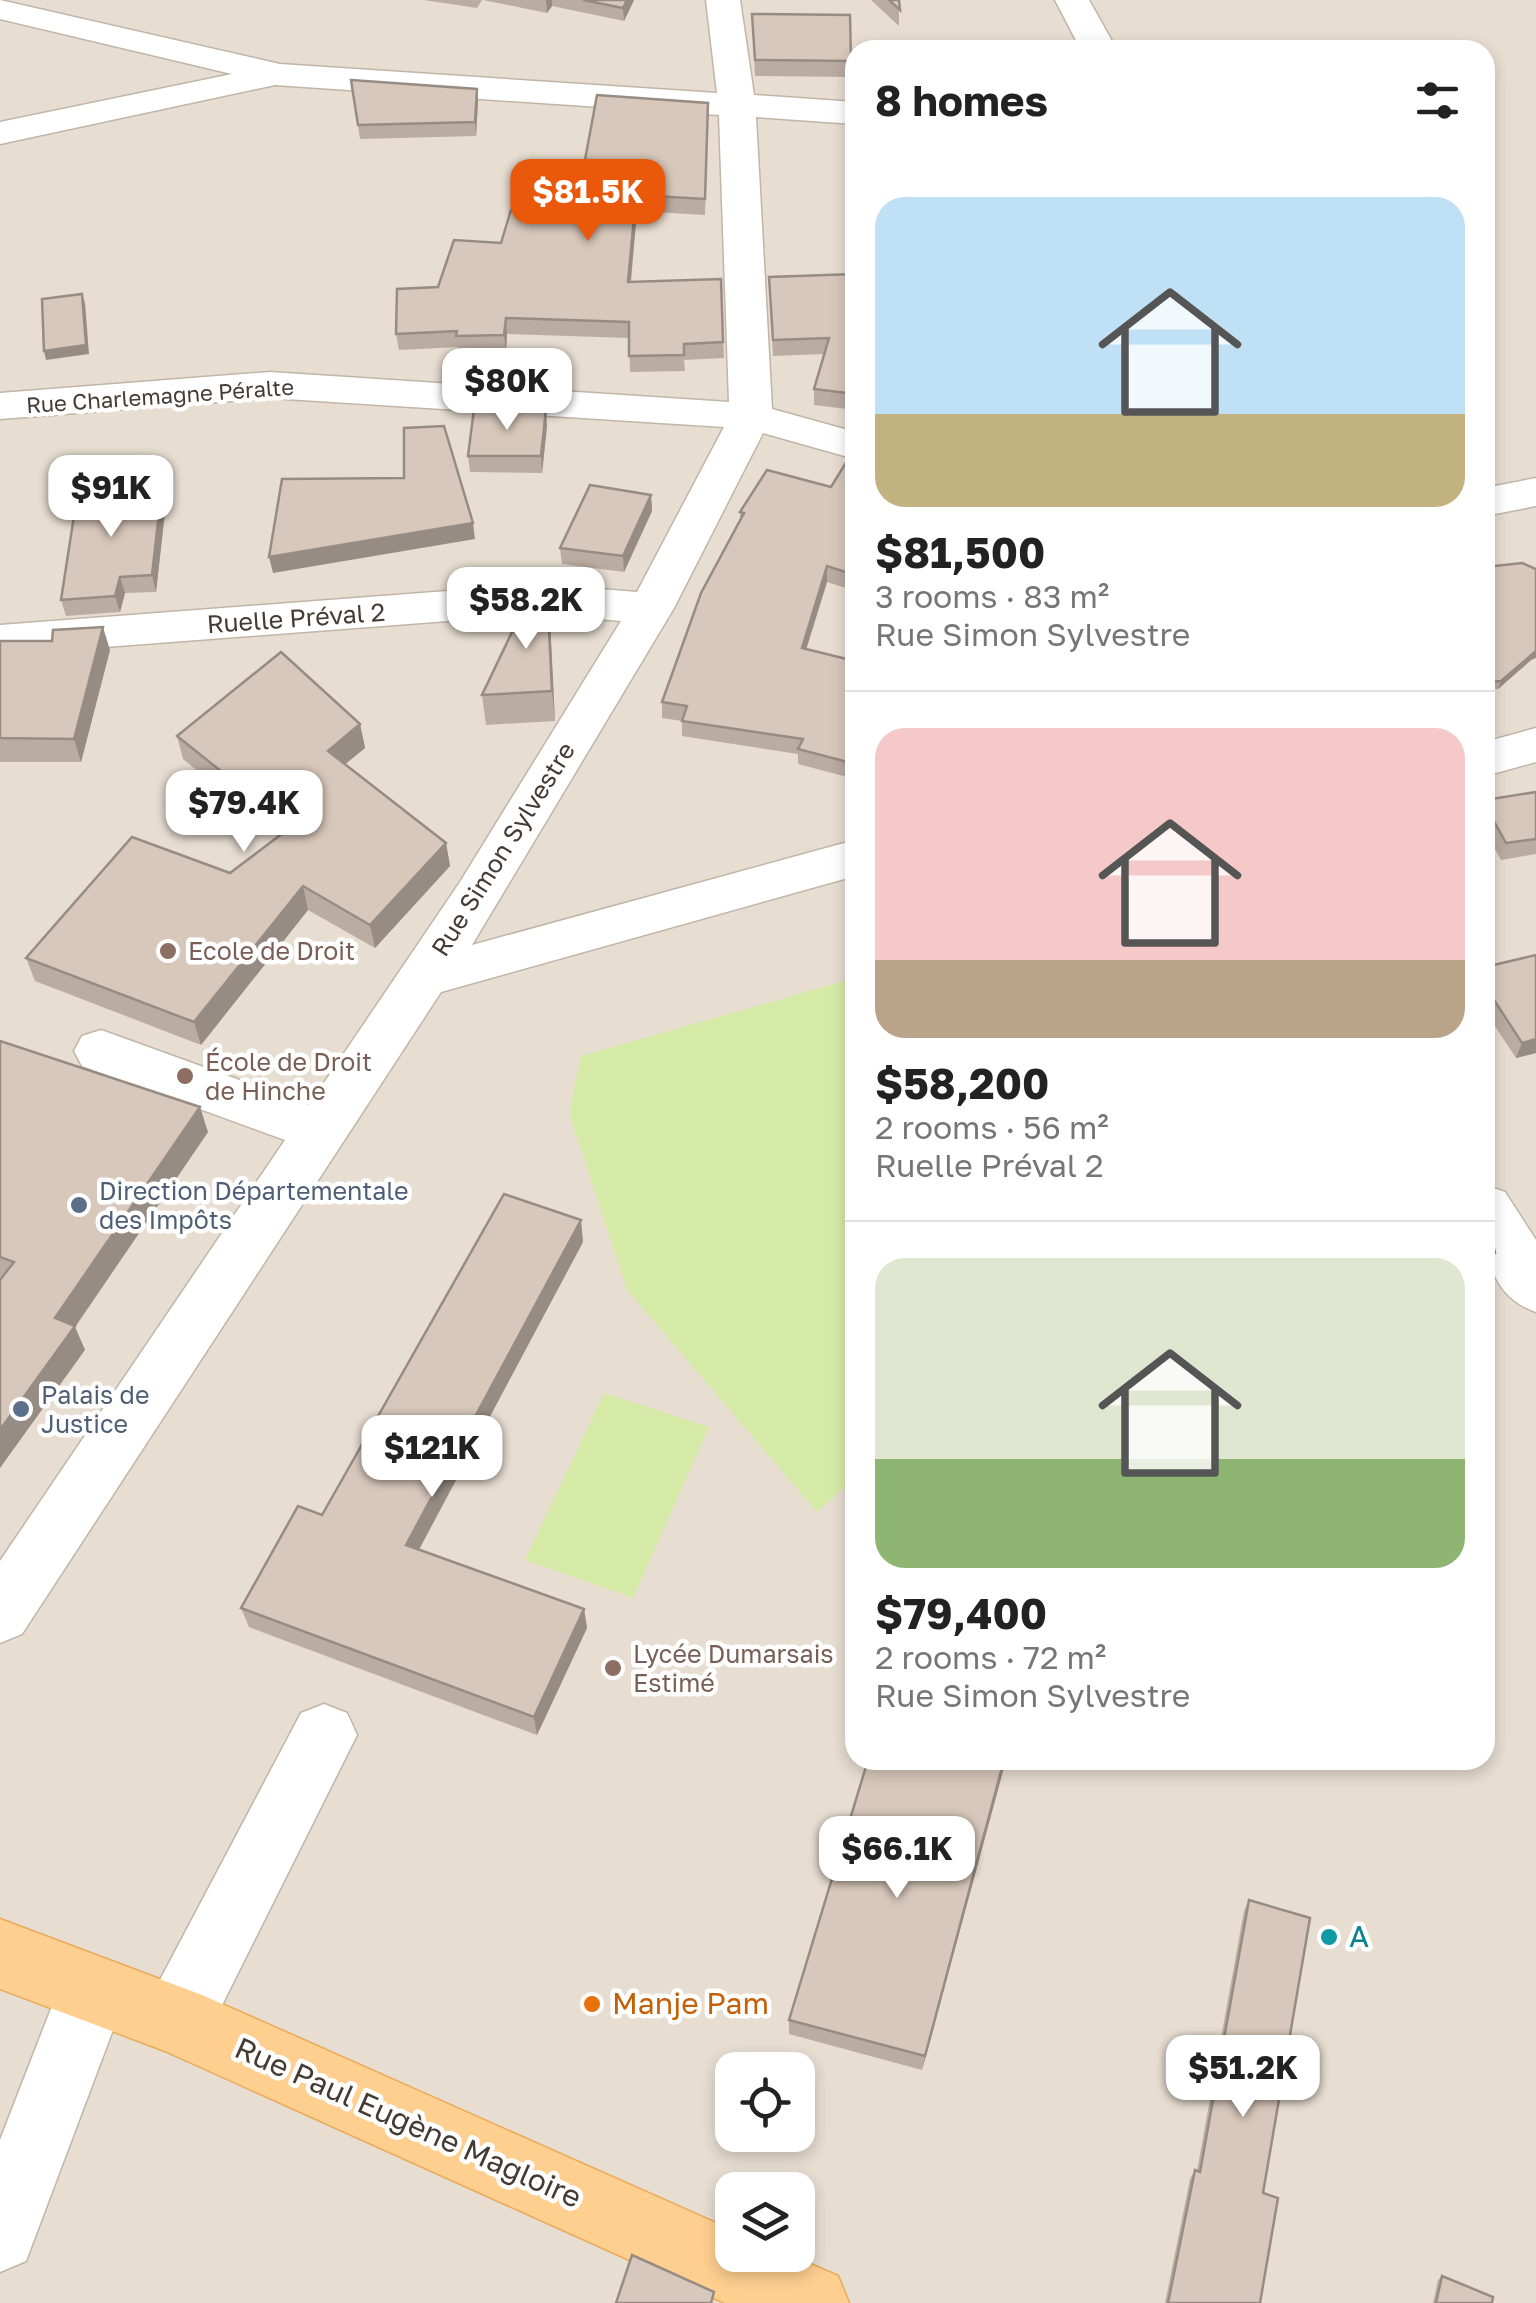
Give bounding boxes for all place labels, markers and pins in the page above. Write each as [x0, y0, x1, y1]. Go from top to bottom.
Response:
pin: $81.5K [507, 159, 669, 244]
pin: $80K [448, 348, 566, 433]
pin: $91K [52, 455, 170, 540]
pin: $58.2K [445, 567, 607, 652]
pin: $79.4K [163, 770, 325, 855]
place label: Ecole de Droit [188, 935, 355, 966]
marker: Ecole de Droit [157, 940, 179, 962]
place label: École de Droit de Hinche [205, 1046, 372, 1106]
marker: École de Droit de Hinche [174, 1065, 196, 1087]
place label: Direction Départementale des Impôts [99, 1175, 409, 1235]
marker: Direction Départementale des Impôts [68, 1194, 90, 1216]
place label: Palais de Justice [41, 1379, 149, 1439]
marker: Palais de Justice [10, 1398, 32, 1420]
pin: $121K [362, 1415, 502, 1500]
place label: Lycée Dumarsais Estimé [633, 1638, 834, 1698]
marker: Lycée Dumarsais Estimé [602, 1657, 624, 1679]
pin: $66.1K [816, 1816, 978, 1901]
place label: A [1349, 1918, 1369, 1954]
marker: A [1318, 1926, 1340, 1948]
place label: Manje Pam [612, 1985, 769, 2021]
marker: Manje Pam [581, 1993, 603, 2015]
pin: $51.2K [1162, 2035, 1324, 2120]

